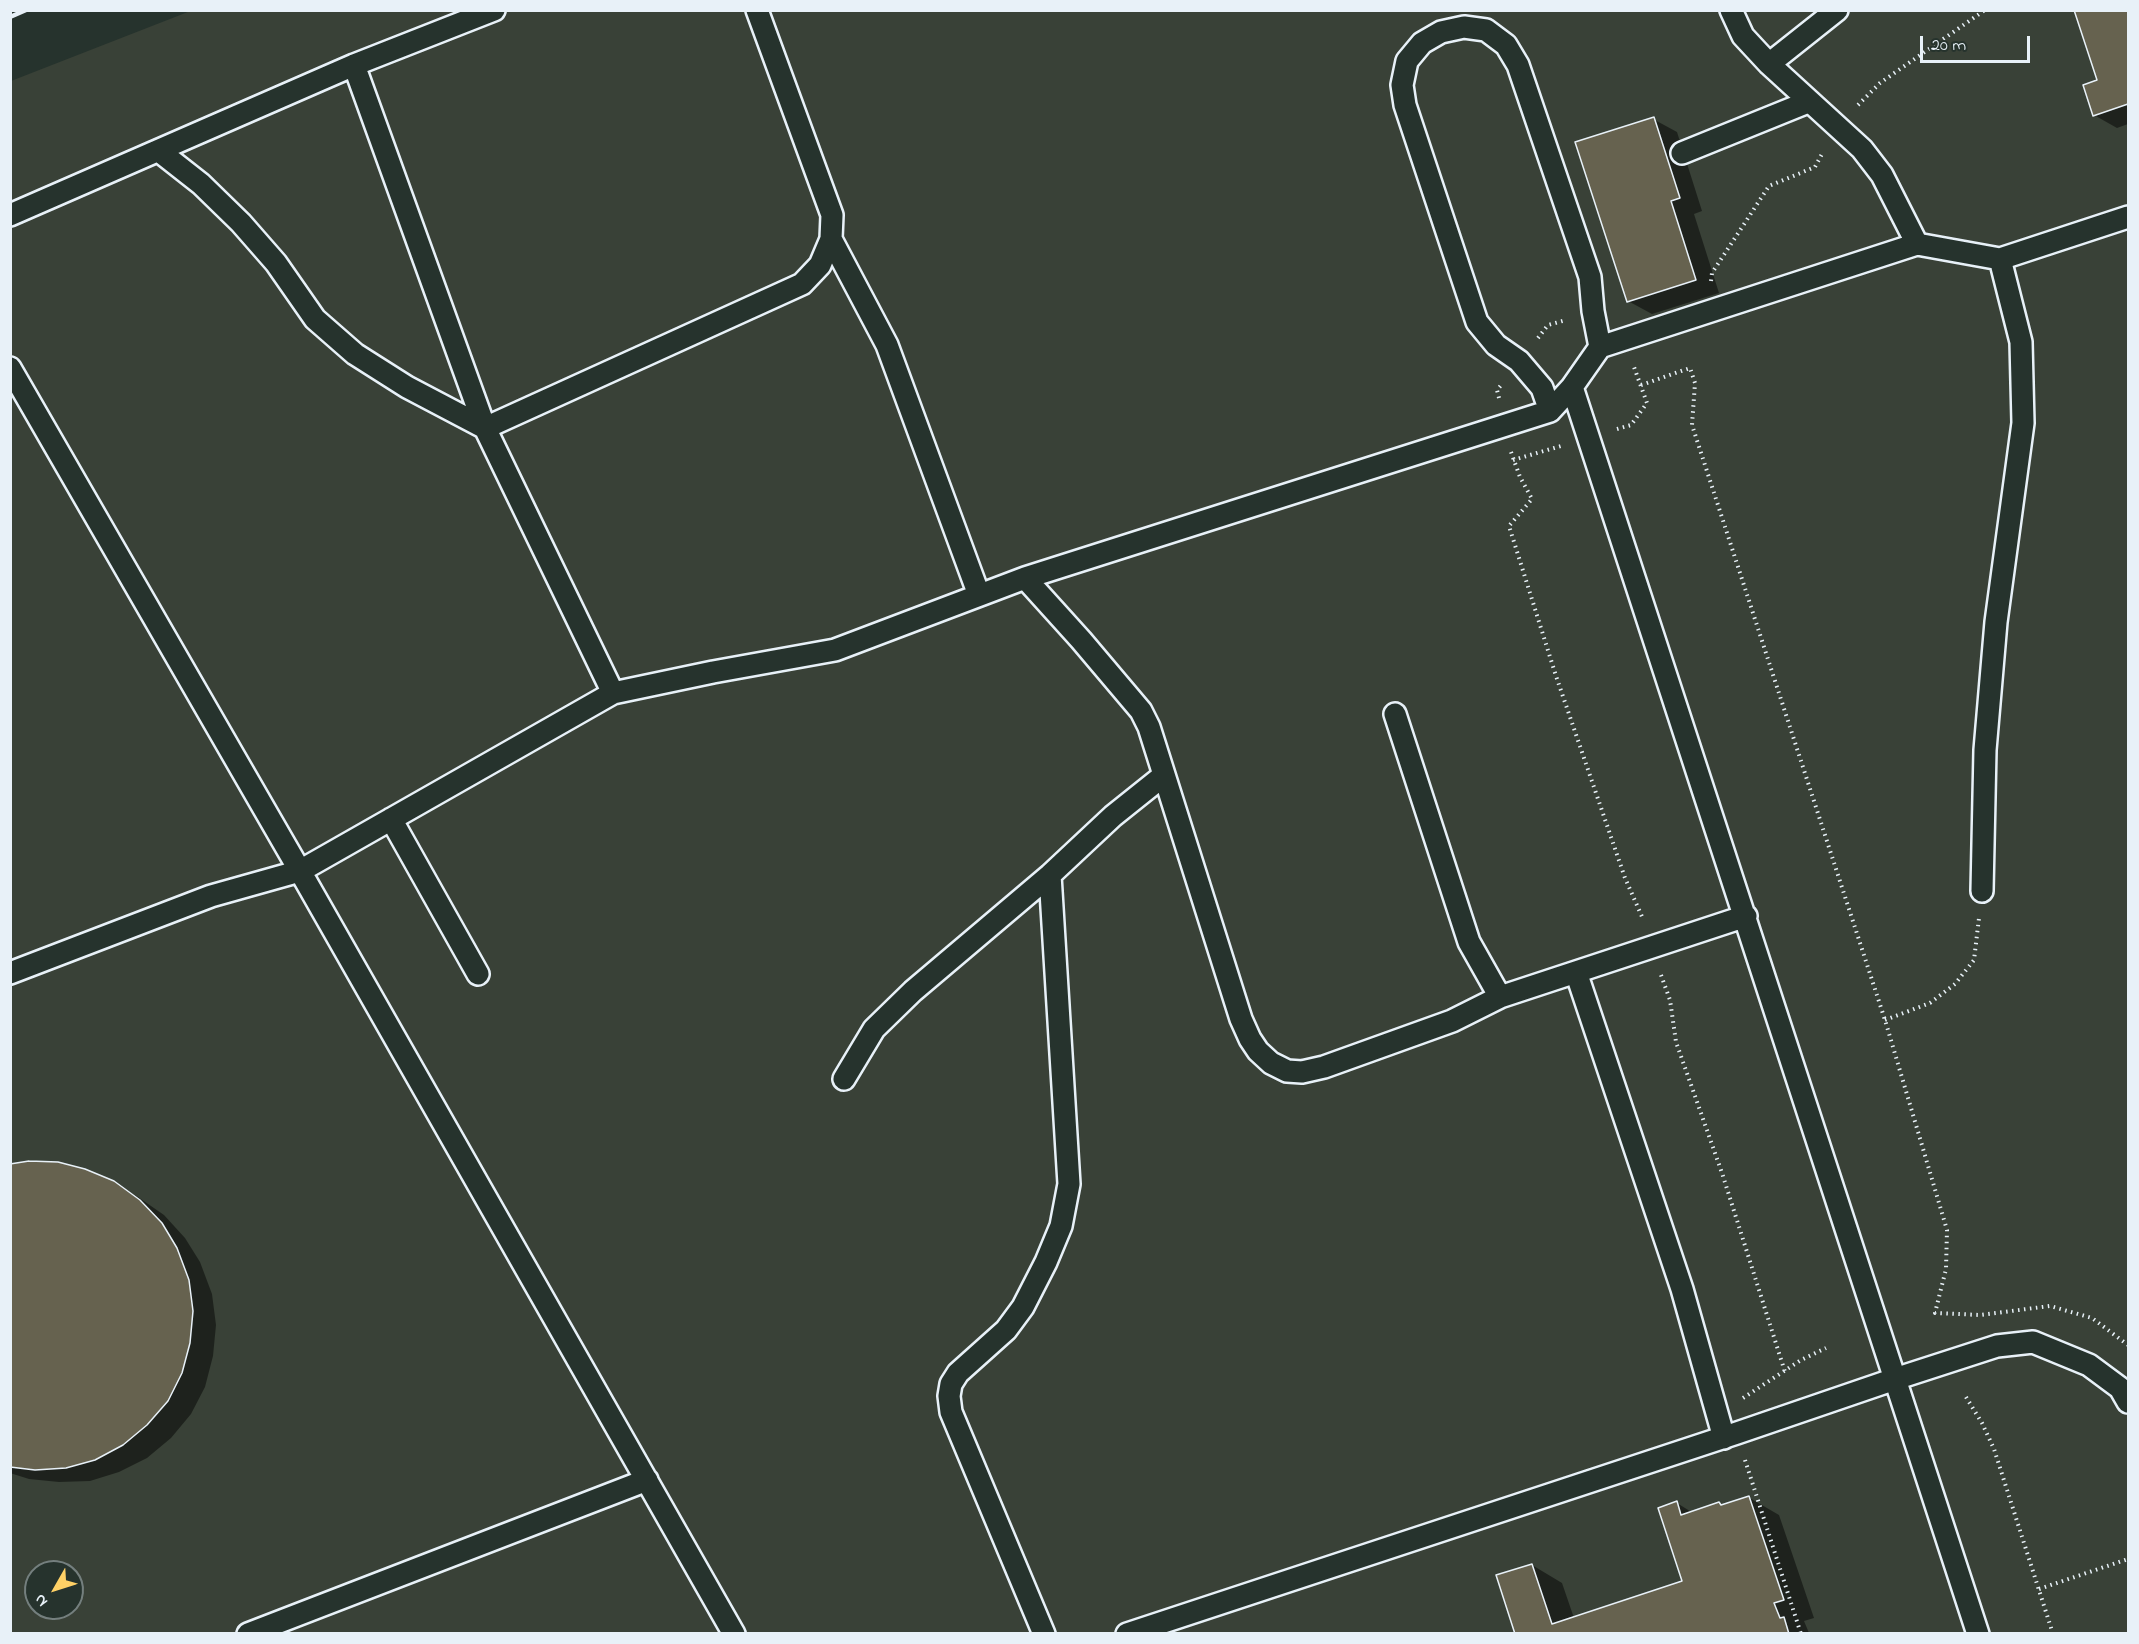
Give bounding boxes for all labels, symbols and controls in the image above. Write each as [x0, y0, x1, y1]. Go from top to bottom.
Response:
scale bar [1923, 24, 2032, 62]
text: 20 m [1931, 33, 1966, 59]
north arrow [24, 1560, 84, 1620]
text: N [29, 1588, 54, 1612]

